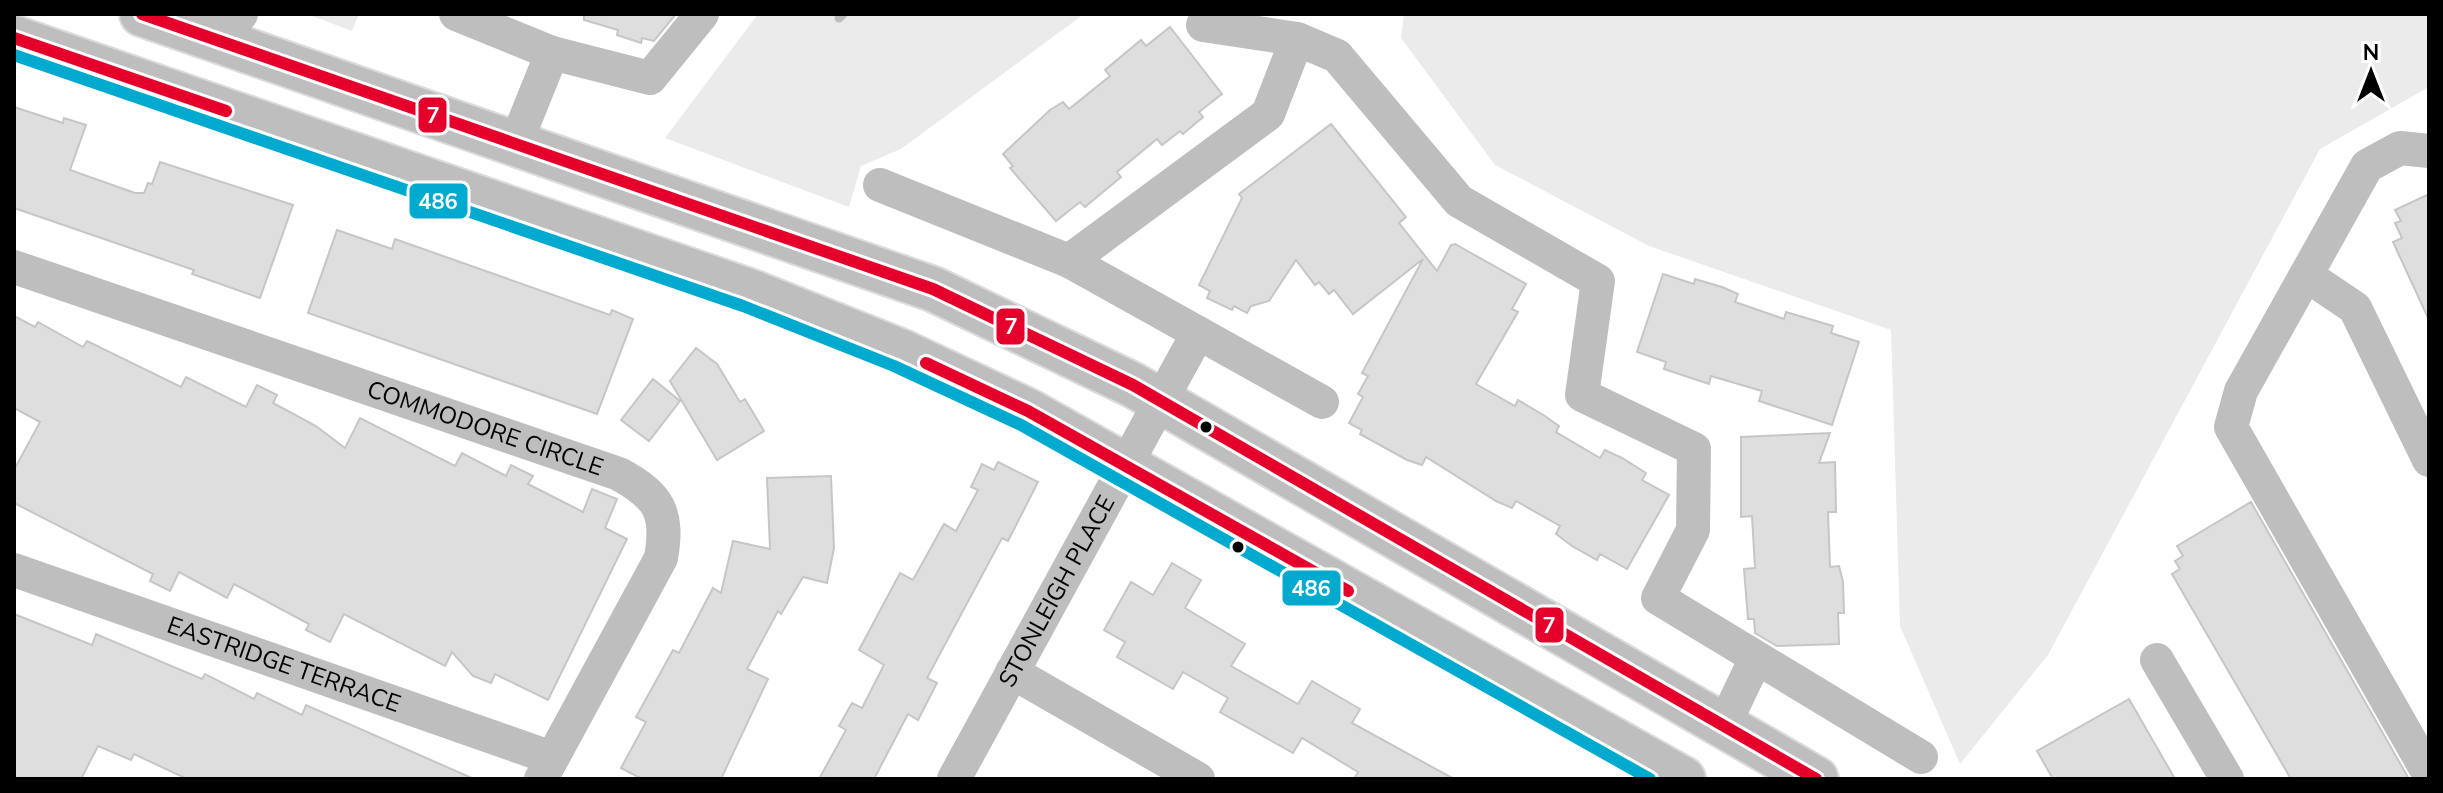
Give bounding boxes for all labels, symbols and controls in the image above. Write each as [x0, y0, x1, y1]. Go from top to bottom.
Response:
north arrow [2331, 32, 2411, 112]
text: N [2363, 38, 2379, 68]
line badge: 7 [417, 96, 448, 134]
text: 7 [426, 101, 440, 131]
line badge: 486 [408, 182, 469, 220]
text: 486 [418, 187, 458, 217]
line badge: 7 [995, 307, 1026, 346]
text: 7 [1004, 312, 1018, 342]
street label: COMMODORE CIRCLE [363, 373, 607, 483]
unlabelled marker [1198, 419, 1214, 435]
street label: STONLEIGH PLACE [991, 490, 1122, 693]
unlabelled marker [1230, 539, 1246, 555]
line badge: 486 [1281, 569, 1342, 607]
text: 486 [1291, 574, 1331, 604]
line badge: 7 [1534, 606, 1565, 644]
street label: EASTRIDGE TERRACE [163, 609, 405, 720]
text: 7 [1542, 611, 1556, 641]

